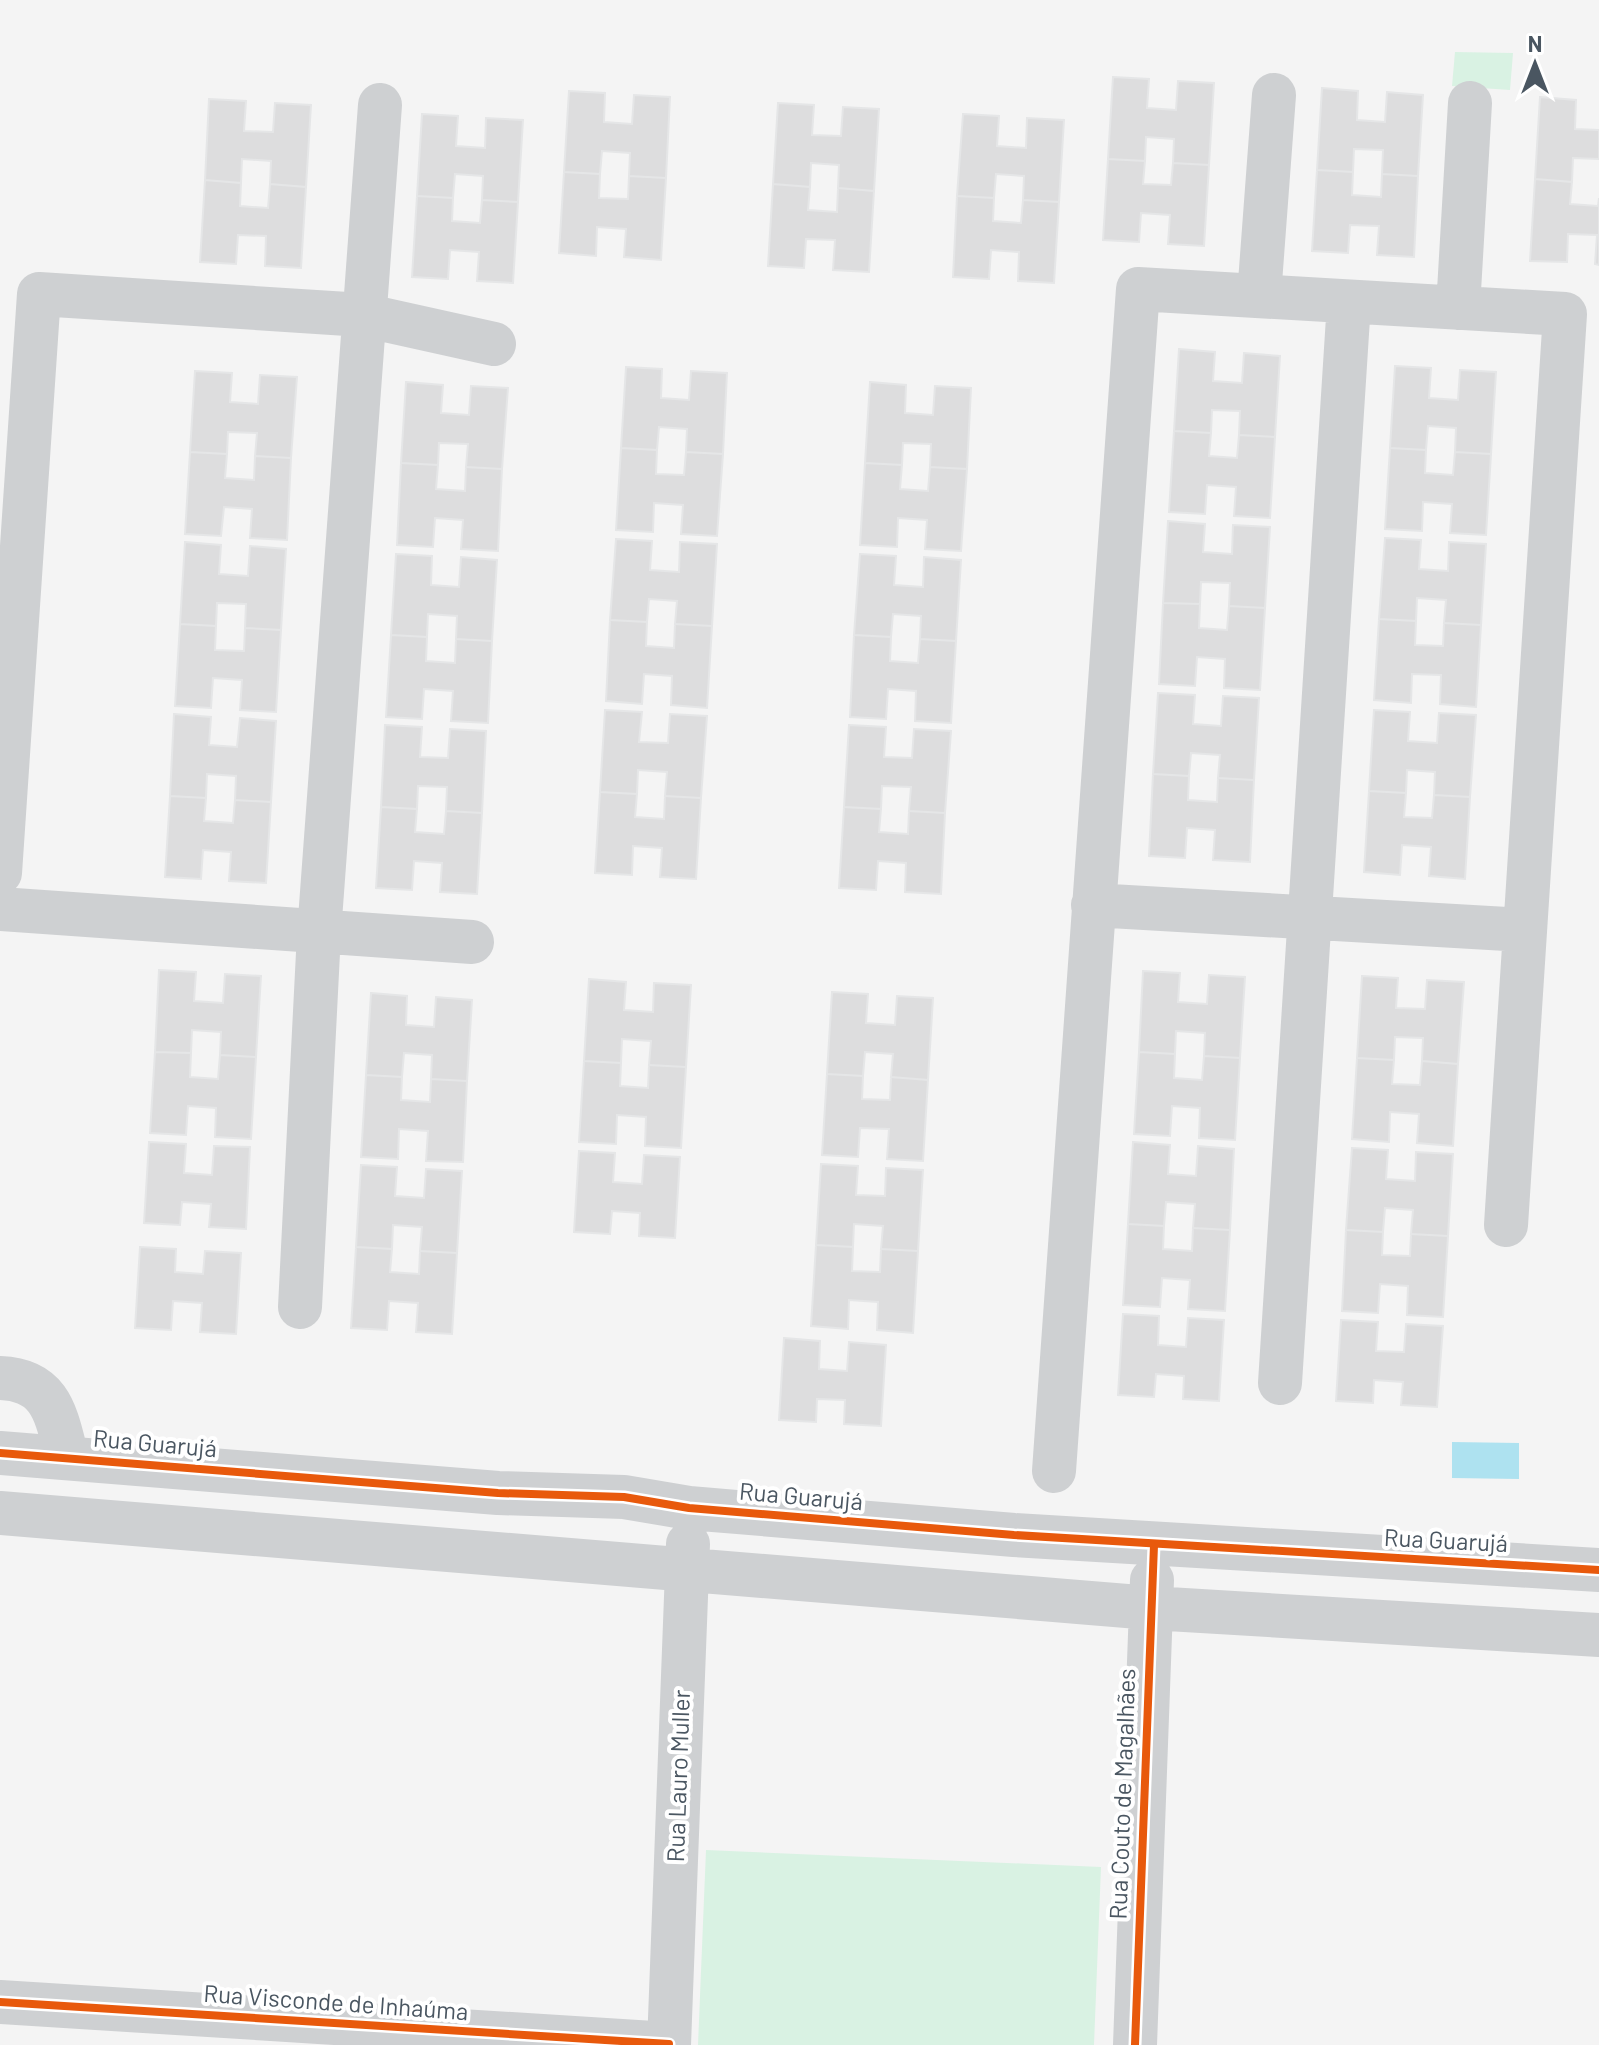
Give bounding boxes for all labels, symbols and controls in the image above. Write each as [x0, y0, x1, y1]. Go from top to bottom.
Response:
north arrow [1495, 24, 1575, 104]
text: N [1528, 30, 1542, 56]
street label: Rua Guarujá [92, 1423, 218, 1462]
street label: Rua Guarujá [738, 1476, 864, 1515]
street label: Rua Guarujá [1383, 1522, 1509, 1557]
street label: Rua Couto de Magalhães [1103, 1668, 1140, 1920]
street label: Rua Lauro Muller [660, 1689, 695, 1863]
street label: Rua Visconde de Inhaúma [203, 1978, 470, 2025]

